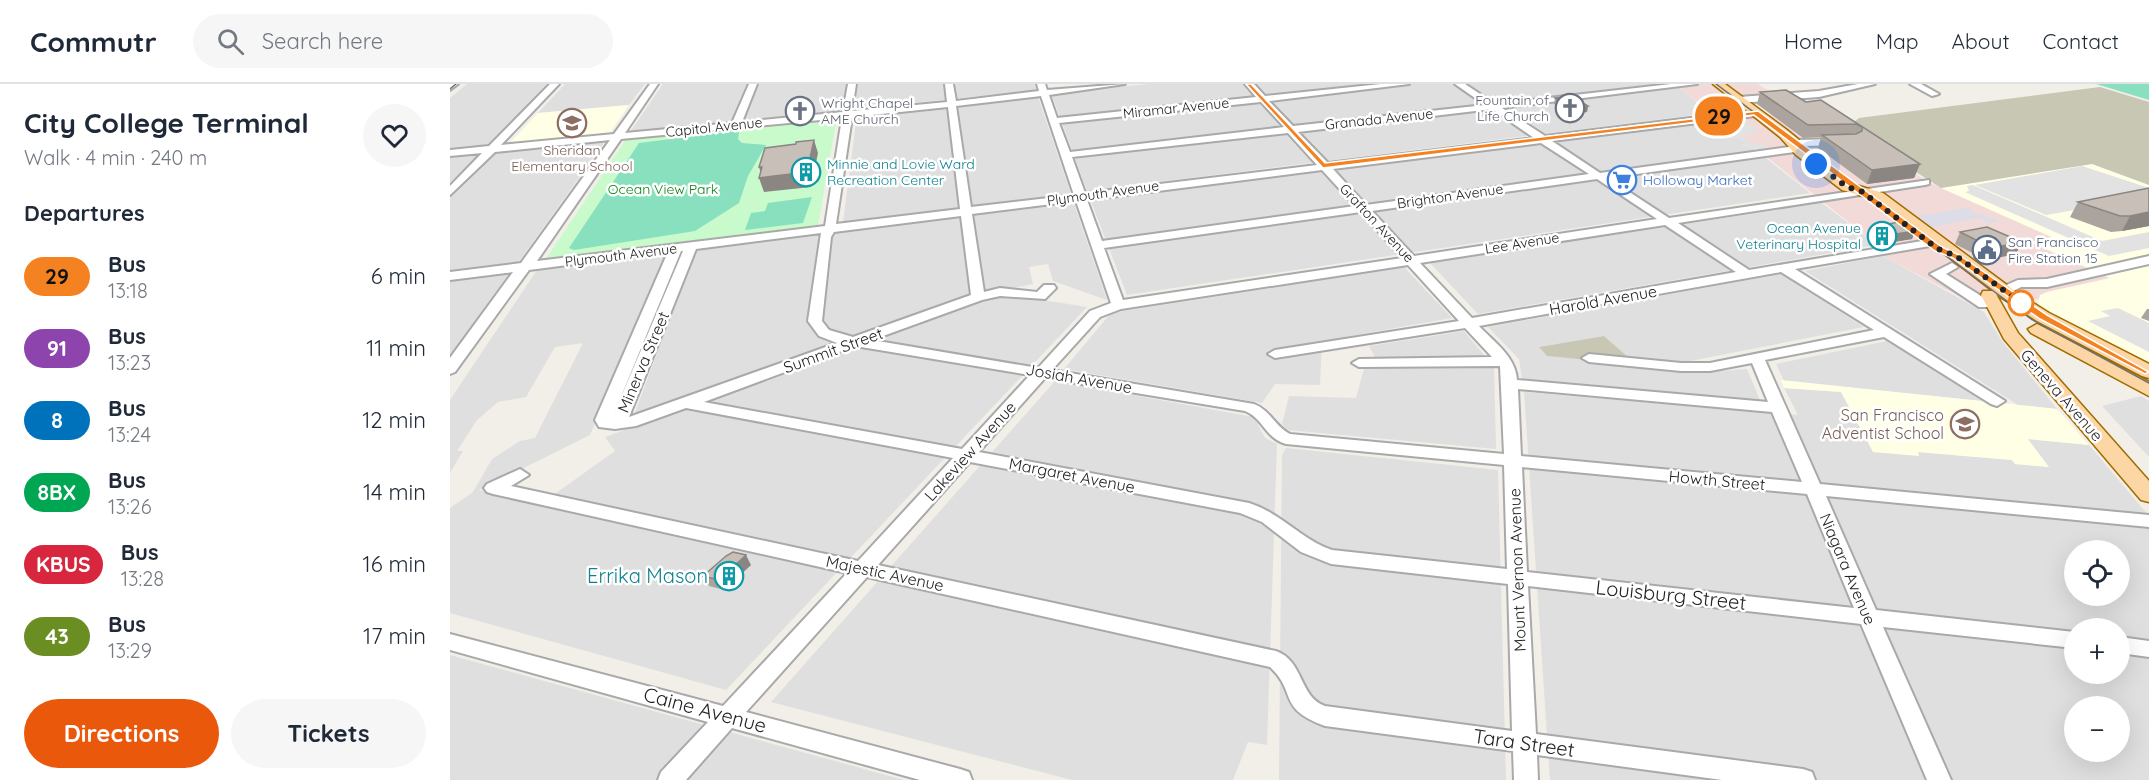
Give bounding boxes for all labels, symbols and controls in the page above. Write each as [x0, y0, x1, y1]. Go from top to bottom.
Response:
search box [193, 14, 613, 68]
text: Commutr [30, 24, 157, 59]
icon: search [214, 25, 247, 58]
text: Search here [262, 27, 383, 55]
text: Home [1784, 28, 1843, 54]
text: Map [1876, 28, 1919, 54]
text: About [1952, 28, 2010, 54]
text: Contact [2043, 28, 2119, 54]
place label: Fountain of Life Church [1475, 91, 1549, 125]
church icon: Fountain of Life Church [1554, 92, 1586, 124]
street label: Miramar Avenue [1122, 93, 1230, 123]
place label: Wright Chapel AME Church [821, 94, 913, 128]
church icon: Wright Chapel AME Church [784, 95, 816, 127]
line badge: 29 [1692, 96, 1746, 135]
text: 29 [1707, 103, 1731, 129]
button: heart [363, 104, 426, 167]
street label: Granada Avenue [1324, 104, 1434, 134]
text: City College Terminal [24, 105, 309, 140]
school or university icon: Sheridan Elementary School [556, 107, 588, 139]
street label: Capitol Avenue [665, 113, 763, 141]
place label: Sheridan Elementary School [511, 141, 633, 175]
text: Walk · 4 min · 240 m [24, 145, 207, 170]
your location [1801, 149, 1831, 179]
place label: Minnie and Lovie Ward Recreation Center [827, 155, 975, 189]
building icon: Minnie and Lovie Ward Recreation Center [790, 156, 822, 188]
supermarket icon: Holloway Market [1606, 164, 1638, 196]
place label: Holloway Market [1643, 171, 1753, 189]
street label: Plymouth Avenue [1046, 176, 1160, 210]
park label: Ocean View Park [608, 180, 718, 198]
street label: Grafton Avenue [1336, 180, 1418, 266]
street label: Brighton Avenue [1396, 180, 1504, 212]
text: Departures [24, 199, 145, 227]
place label: Ocean Avenue Veterinary Hospital [1736, 219, 1861, 253]
building icon: Ocean Avenue Veterinary Hospital [1866, 220, 1898, 252]
street label: Lee Avenue [1484, 228, 1561, 258]
place label: San Francisco Fire Station 15 [2008, 233, 2098, 267]
public building icon: San Francisco Fire Station 15 [1971, 234, 2003, 266]
street label: Plymouth Avenue [564, 239, 678, 271]
text: Bus [108, 250, 146, 278]
text: 6 min [371, 262, 426, 290]
text: 29 [45, 263, 69, 289]
text: 13:18 [108, 278, 148, 303]
street label: Harold Avenue [1548, 281, 1658, 319]
unlabelled marker [2008, 290, 2034, 316]
street label: Minerva Street [613, 308, 673, 416]
text: Bus [108, 322, 146, 350]
street label: Summit Street [781, 323, 885, 377]
text: 11 min [366, 334, 426, 362]
text: 91 [47, 335, 67, 361]
street label: Geneva Avenue [2017, 345, 2107, 445]
text: 13:23 [108, 350, 151, 375]
street label: Josiah Avenue [1024, 359, 1134, 397]
text: Bus [108, 394, 146, 422]
street label: Lakeview Avenue [920, 397, 1020, 505]
place label: San Francisco Adventist School [1822, 405, 1944, 443]
text: 12 min [362, 406, 426, 434]
text: 8 [51, 407, 63, 433]
school or university icon: San Francisco Adventist School [1949, 408, 1981, 440]
text: 13:24 [108, 422, 151, 447]
street label: Margaret Avenue [1007, 453, 1137, 497]
text: Bus [108, 466, 146, 494]
street label: Howth Street [1668, 466, 1766, 494]
text: 14 min [363, 478, 426, 506]
text: 8BX [38, 479, 76, 505]
street label: Mount Vernon Avenue [1504, 488, 1530, 652]
text: 13:26 [108, 494, 151, 519]
street label: Niagara Avenue [1816, 510, 1880, 628]
text: Bus [121, 538, 159, 566]
map controls [2064, 540, 2130, 762]
button: locate [2064, 540, 2130, 606]
text: 16 min [363, 550, 426, 578]
text: KBUS [36, 551, 91, 577]
street label: Majestic Avenue [824, 551, 946, 595]
building icon: Errika Mason [713, 560, 745, 592]
place label: Errika Mason [587, 563, 708, 588]
text: 13:28 [121, 566, 164, 591]
street label: Louisburg Street [1595, 574, 1748, 615]
text: Bus [108, 610, 146, 638]
button: + [2064, 618, 2130, 684]
text: 17 min [363, 622, 426, 650]
text: 43 [45, 623, 69, 649]
text: 13:29 [108, 638, 152, 663]
street label: Caine Avenue [641, 681, 769, 738]
button: − [2064, 696, 2130, 762]
button: Directions [24, 699, 219, 768]
button: Tickets [231, 699, 426, 768]
street label: Tara Street [1472, 723, 1576, 762]

